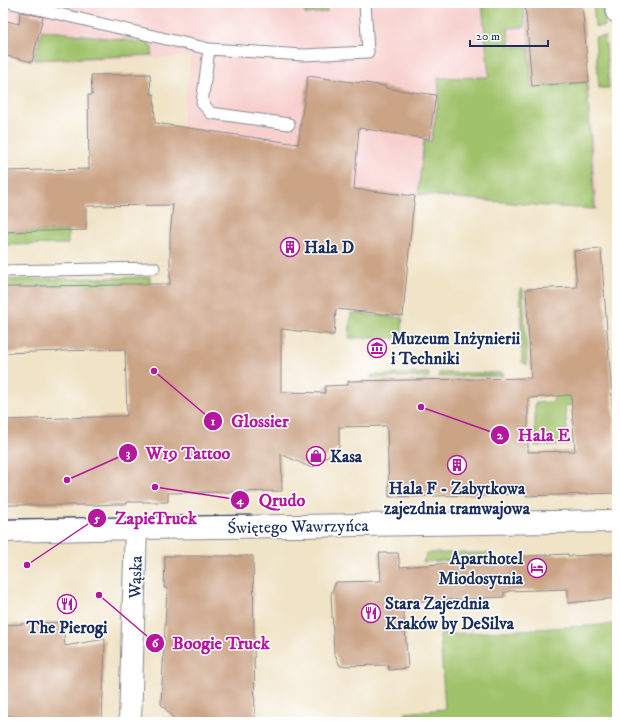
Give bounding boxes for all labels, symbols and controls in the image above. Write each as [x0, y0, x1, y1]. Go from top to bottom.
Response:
scale bar [470, 22, 548, 48]
text: 20 m [476, 29, 500, 44]
building icon: Hala D [279, 236, 301, 258]
place label: Hala D [304, 237, 354, 259]
place label: Muzeum Inżynierii i Techniki [391, 328, 521, 370]
museum icon: Muzeum Inżynierii i Techniki [366, 337, 388, 359]
callout: Glossier [203, 406, 297, 436]
text: Glossier [231, 411, 289, 433]
text: 1 [211, 414, 216, 429]
callout: Hala E [490, 420, 579, 450]
text: Hala E [518, 425, 570, 447]
text: 2 [497, 428, 504, 443]
callout: W19 Tattoo [118, 438, 238, 468]
text: W19 Tattoo [145, 443, 231, 465]
shop icon: Kasa [305, 445, 327, 467]
text: 3 [126, 446, 131, 461]
place label: Kasa [330, 446, 363, 468]
building icon: Hala F - Zabytkowa zajezdnia tramwajowa [446, 454, 468, 476]
place label: Hala F - Zabytkowa zajezdnia tramwajowa [384, 478, 531, 520]
callout: Qrudo [230, 485, 313, 515]
text: Qrudo [259, 490, 305, 512]
text: 4 [236, 493, 245, 508]
callout: ZapieTruck [87, 503, 205, 533]
text: ZapieTruck [115, 508, 198, 530]
text: 5 [93, 511, 100, 526]
street label: Świętego Wawrzyńca [227, 514, 370, 539]
place label: Aparthotel Miodosytnia [438, 548, 524, 590]
street label: Wąska [124, 554, 148, 600]
hotel icon: Aparthotel Miodosytnia [526, 557, 548, 579]
restaurant icon: The Pierogi [56, 593, 78, 615]
place label: Stara Zajezdnia Kraków by DeSilva [385, 593, 515, 635]
restaurant icon: Stara Zajezdnia Kraków by DeSilva [360, 602, 382, 624]
place label: The Pierogi [26, 617, 108, 639]
callout: Boogie Truck [145, 628, 278, 658]
text: Boogie Truck [172, 633, 271, 655]
text: 6 [152, 636, 159, 651]

